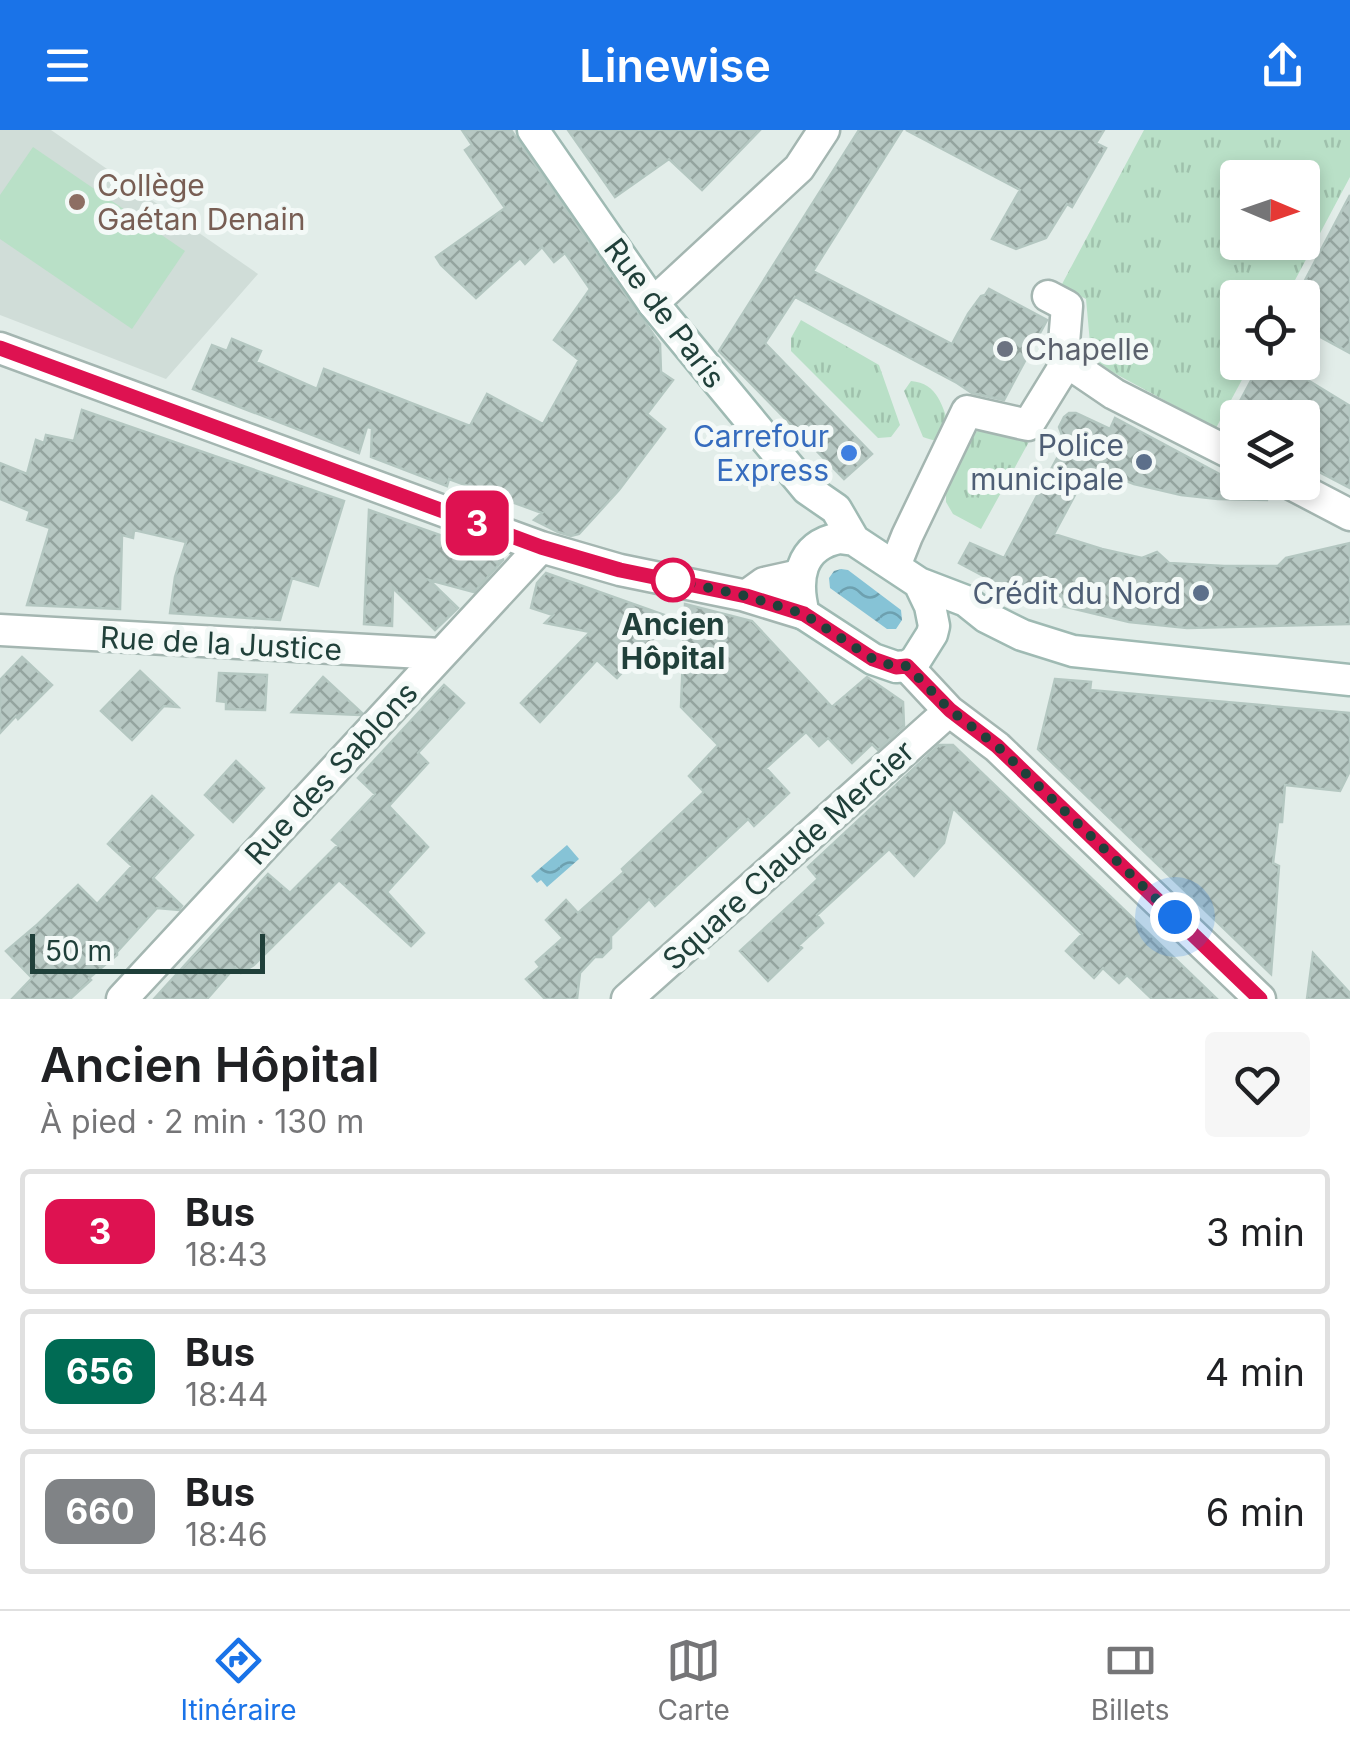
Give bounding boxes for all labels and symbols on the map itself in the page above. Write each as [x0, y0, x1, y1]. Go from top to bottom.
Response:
north arrow [1220, 160, 1320, 260]
place label: Collège Gaétan Denain [97, 167, 305, 237]
marker: Collège Gaétan Denain [66, 191, 88, 213]
street label: Rue de Paris [597, 231, 733, 395]
place label: Chapelle [1025, 331, 1149, 367]
marker: Chapelle [994, 338, 1016, 360]
place label: Carrefour Express [693, 418, 829, 488]
place label: Police municipale [970, 427, 1124, 497]
marker: Carrefour Express [838, 442, 860, 464]
marker: Police municipale [1133, 451, 1155, 473]
line badge: 3 [444, 490, 510, 556]
marker: Ancien Hôpital [652, 559, 694, 601]
place label: Crédit du Nord [973, 575, 1181, 611]
marker: Crédit du Nord [1190, 582, 1212, 604]
place label: Ancien Hôpital [621, 606, 725, 676]
street label: Rue de la Justice [99, 619, 343, 667]
street label: Rue des Sablons [237, 674, 425, 872]
street label: Square Claude Mercier [655, 733, 921, 977]
your location [1150, 892, 1200, 942]
scale bar [30, 929, 265, 974]

